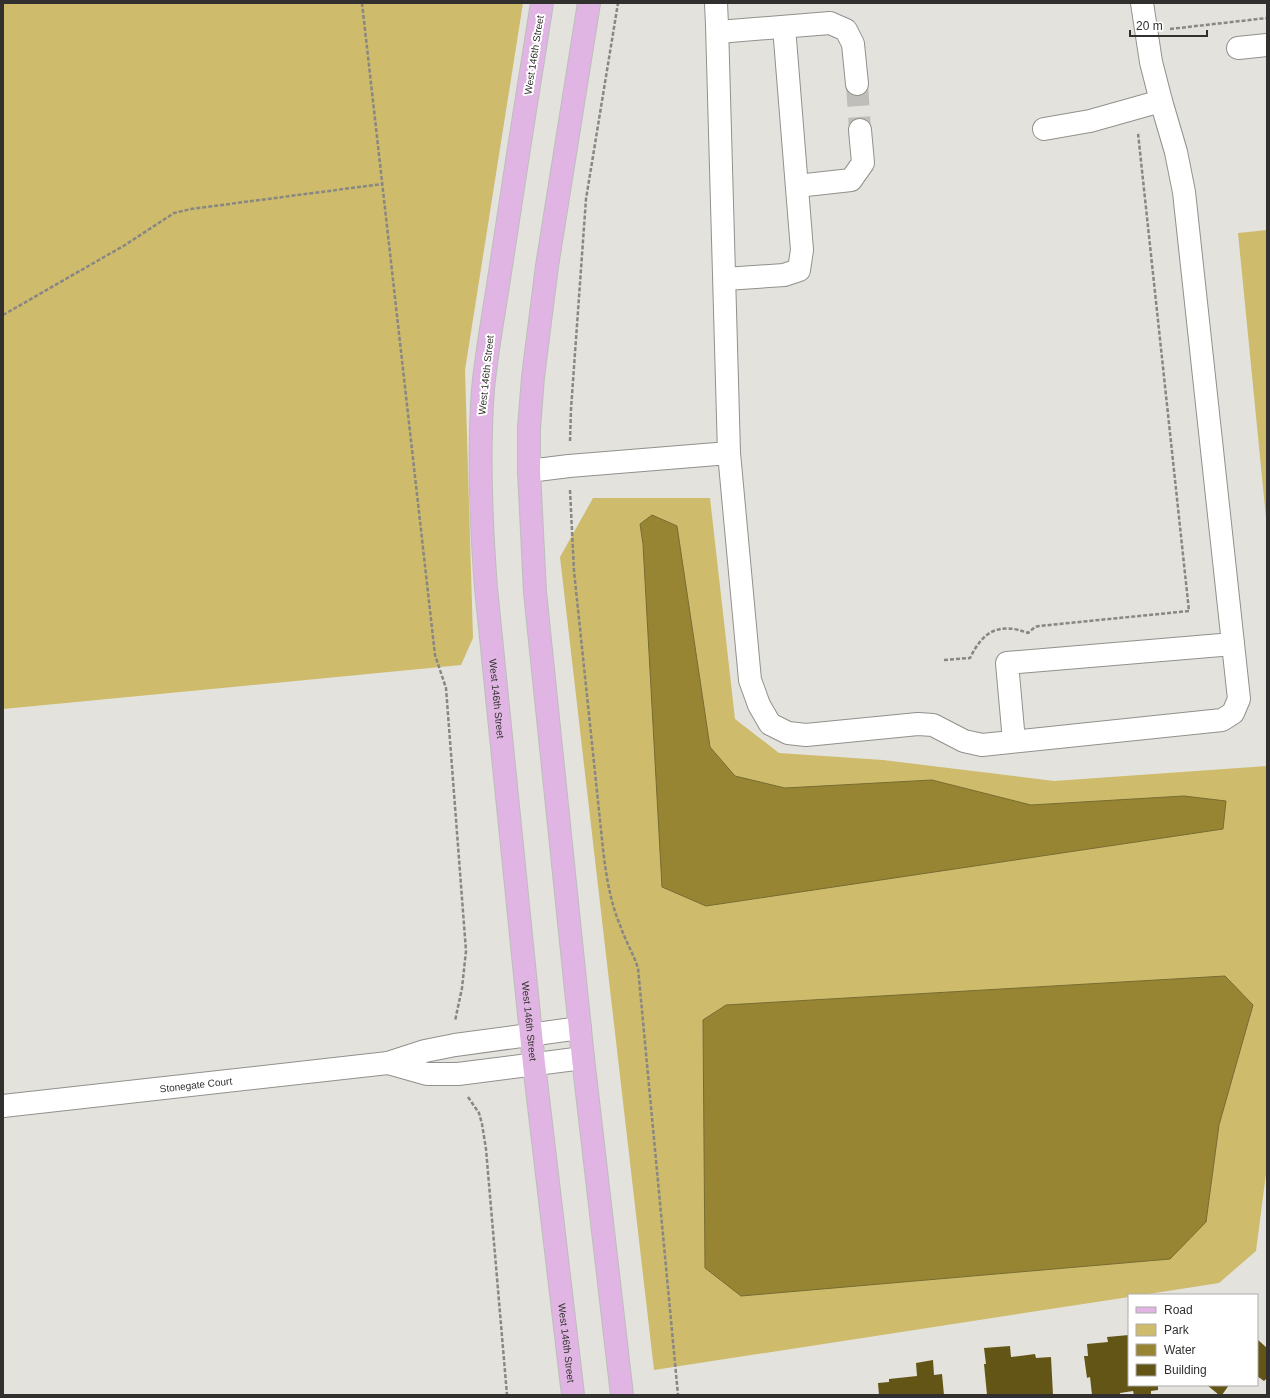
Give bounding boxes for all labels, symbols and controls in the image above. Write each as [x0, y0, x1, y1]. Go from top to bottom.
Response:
scale bar [1130, 12, 1207, 38]
street label: West 146th Street [522, 14, 546, 95]
text: 20 m [1136, 19, 1163, 33]
street label: West 146th Street [476, 334, 496, 415]
street label: West 146th Street [488, 658, 507, 739]
street label: West 146th Street [520, 981, 539, 1062]
street label: Stonegate Court [159, 1075, 233, 1094]
legend [1128, 1294, 1258, 1386]
street label: West 146th Street [557, 1303, 577, 1383]
text: Road [1164, 1303, 1193, 1317]
text: Park [1164, 1323, 1190, 1337]
text: Water [1164, 1343, 1196, 1357]
text: Building [1164, 1363, 1207, 1377]

